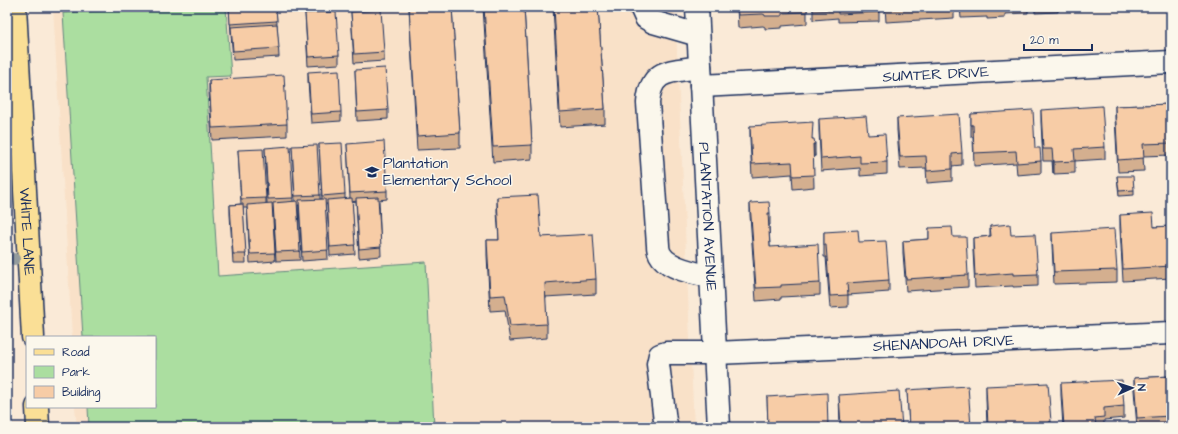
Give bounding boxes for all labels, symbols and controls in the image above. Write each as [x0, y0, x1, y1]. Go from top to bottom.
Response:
scale bar [1024, 26, 1092, 52]
text: 20 m [1030, 32, 1059, 49]
street label: SUMTER DRIVE [882, 61, 990, 87]
street label: PLANTATION AVENUE [694, 141, 722, 292]
place label: Plantation Elementary School [383, 153, 512, 192]
school or university icon: Plantation Elementary School [364, 164, 380, 180]
street label: WHITE LANE [14, 187, 40, 276]
street label: SHENANDOAH DRIVE [872, 329, 1015, 357]
legend [26, 336, 156, 408]
text: Road [62, 344, 90, 361]
text: Park [62, 364, 90, 381]
north arrow [1112, 368, 1152, 408]
text: Building [62, 384, 100, 402]
text: N [1134, 384, 1149, 391]

